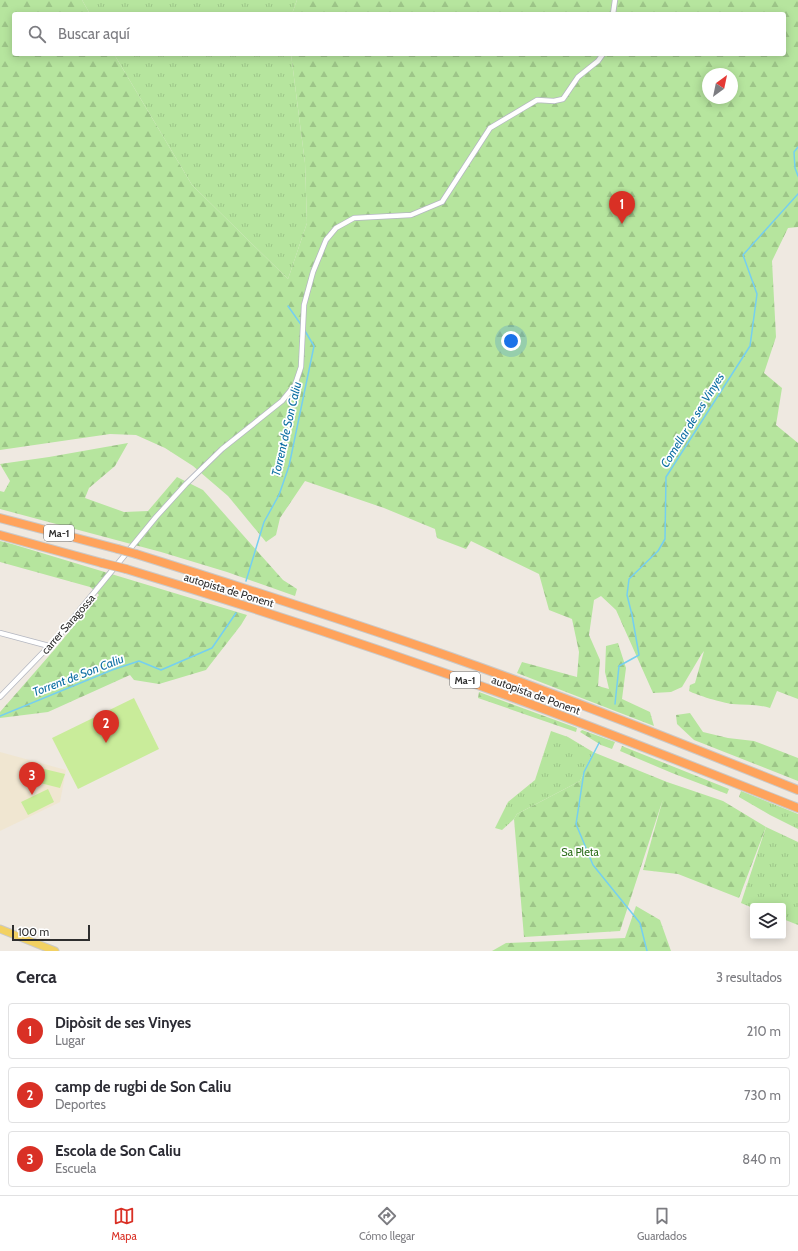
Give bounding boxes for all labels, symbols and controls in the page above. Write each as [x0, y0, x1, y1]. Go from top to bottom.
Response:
search box [12, 12, 786, 56]
icon: search [26, 23, 48, 45]
text: Buscar aquí [58, 25, 130, 43]
north arrow [702, 68, 738, 104]
pin: 1 [609, 191, 635, 224]
your location [501, 331, 521, 351]
water label: Comellar de ses Vinyes [657, 370, 727, 470]
water label: Torrent de Son Caliu [268, 380, 304, 478]
road number: Ma-1 [44, 525, 74, 541]
street label: autopista de Ponent [182, 570, 276, 610]
street label: carrer Saragossa [38, 591, 98, 657]
water label: Torrent de Son Caliu [30, 651, 126, 699]
road number: Ma-1 [450, 672, 480, 688]
street label: autopista de Ponent [490, 672, 582, 718]
pin: 2 [93, 710, 119, 743]
pin: 3 [19, 762, 45, 795]
park label: Sa Pleta [561, 845, 600, 859]
map controls [750, 903, 786, 939]
button: layers [750, 903, 786, 939]
scale bar [12, 923, 90, 942]
text: 100 m [18, 925, 49, 939]
text: Cerca [16, 967, 57, 987]
text: 3 resultados [716, 969, 782, 985]
text: Dipòsit de ses Vinyes [55, 1014, 191, 1032]
text: 1 [28, 1023, 32, 1039]
text: 210 m [747, 1023, 781, 1039]
text: Lugar [55, 1032, 85, 1048]
text: camp de rugbi de Son Caliu [55, 1078, 231, 1096]
text: 2 [27, 1087, 33, 1103]
text: 730 m [744, 1087, 781, 1103]
text: Deportes [55, 1096, 106, 1112]
text: Escola de Son Caliu [55, 1142, 181, 1160]
text: 3 [26, 1151, 34, 1167]
text: 840 m [742, 1151, 781, 1167]
text: Escuela [55, 1160, 96, 1176]
tab: Mapa [111, 1205, 137, 1243]
tab: Cómo llegar [359, 1205, 415, 1243]
tab: Guardados [637, 1205, 687, 1243]

